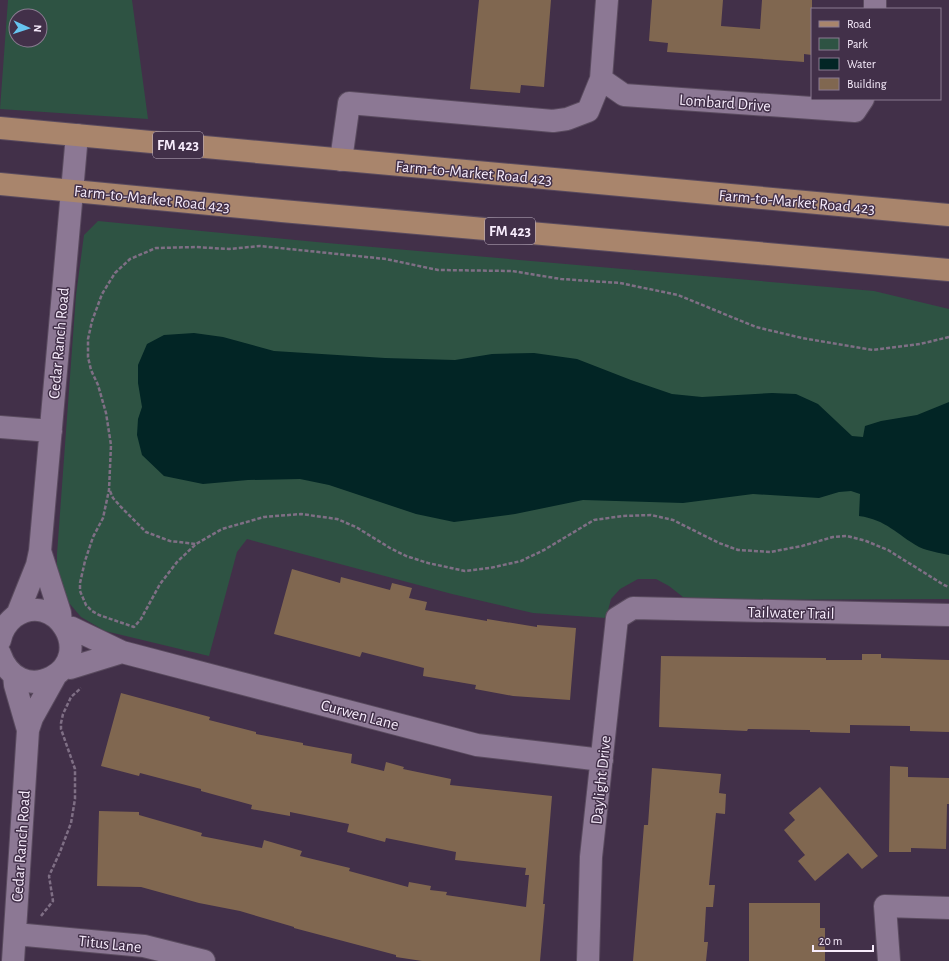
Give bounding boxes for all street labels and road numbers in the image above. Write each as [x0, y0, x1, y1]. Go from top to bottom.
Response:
street label: Lombard Drive [679, 92, 771, 114]
road number: FM 423 [153, 132, 203, 158]
street label: Farm-to-Market Road 423 [395, 158, 553, 188]
street label: Farm-to-Market Road 423 [73, 183, 231, 215]
street label: Farm-to-Market Road 423 [718, 187, 876, 217]
road number: FM 423 [485, 218, 535, 244]
street label: Cedar Ranch Road [46, 287, 72, 399]
street label: Tailwater Trail [747, 604, 835, 622]
street label: Curwen Lane [319, 697, 400, 733]
street label: Daylight Drive [588, 735, 615, 825]
street label: Cedar Ranch Road [9, 790, 33, 902]
street label: Titus Lane [78, 933, 142, 955]

